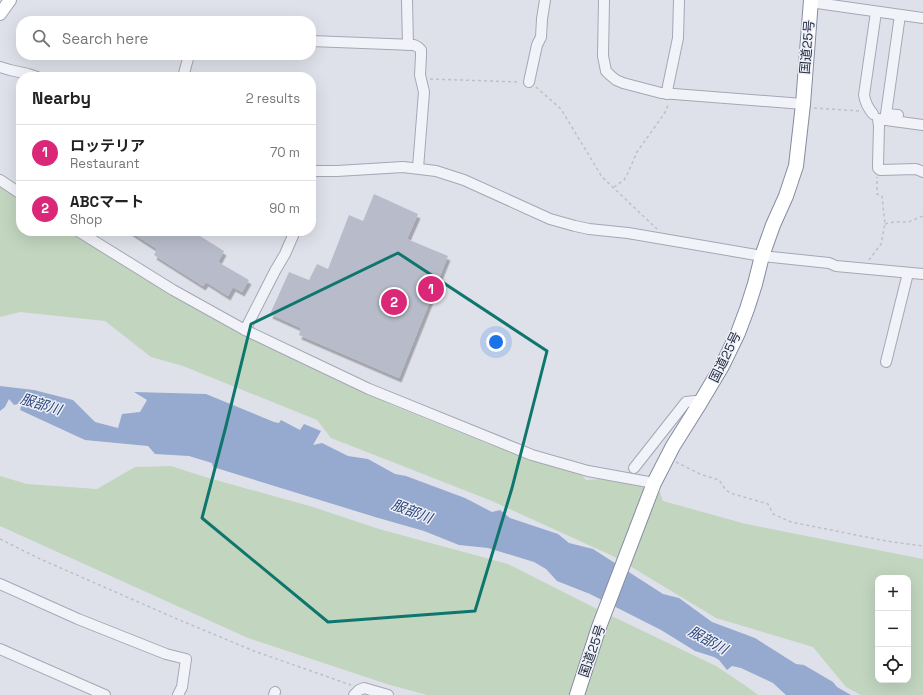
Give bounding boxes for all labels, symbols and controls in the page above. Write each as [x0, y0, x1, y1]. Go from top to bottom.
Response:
search box [16, 16, 316, 60]
street label: 国道25号 [796, 19, 818, 75]
icon: search [30, 27, 52, 49]
text: Search here [62, 29, 148, 48]
text: Nearby [32, 87, 91, 109]
text: 2 results [246, 90, 300, 107]
text: ロッテリア [70, 136, 145, 155]
text: 1 [42, 144, 48, 161]
text: 70 m [270, 144, 300, 161]
text: Restaurant [70, 155, 140, 172]
text: ABCマート [70, 192, 144, 211]
text: 2 [41, 200, 49, 217]
text: 90 m [269, 200, 300, 217]
text: Shop [70, 211, 102, 228]
pin: 1 [418, 274, 444, 304]
pin: 2 [381, 287, 407, 317]
street label: 国道25号 [705, 329, 745, 385]
your location [486, 332, 506, 352]
water label: 服部川 [18, 389, 66, 419]
water label: 服部川 [389, 495, 437, 528]
map controls [875, 575, 911, 683]
button: + [875, 575, 911, 611]
button: − [875, 611, 911, 647]
street label: 国道25号 [575, 622, 609, 680]
water label: 服部川 [685, 622, 732, 659]
button: locate [875, 647, 911, 683]

